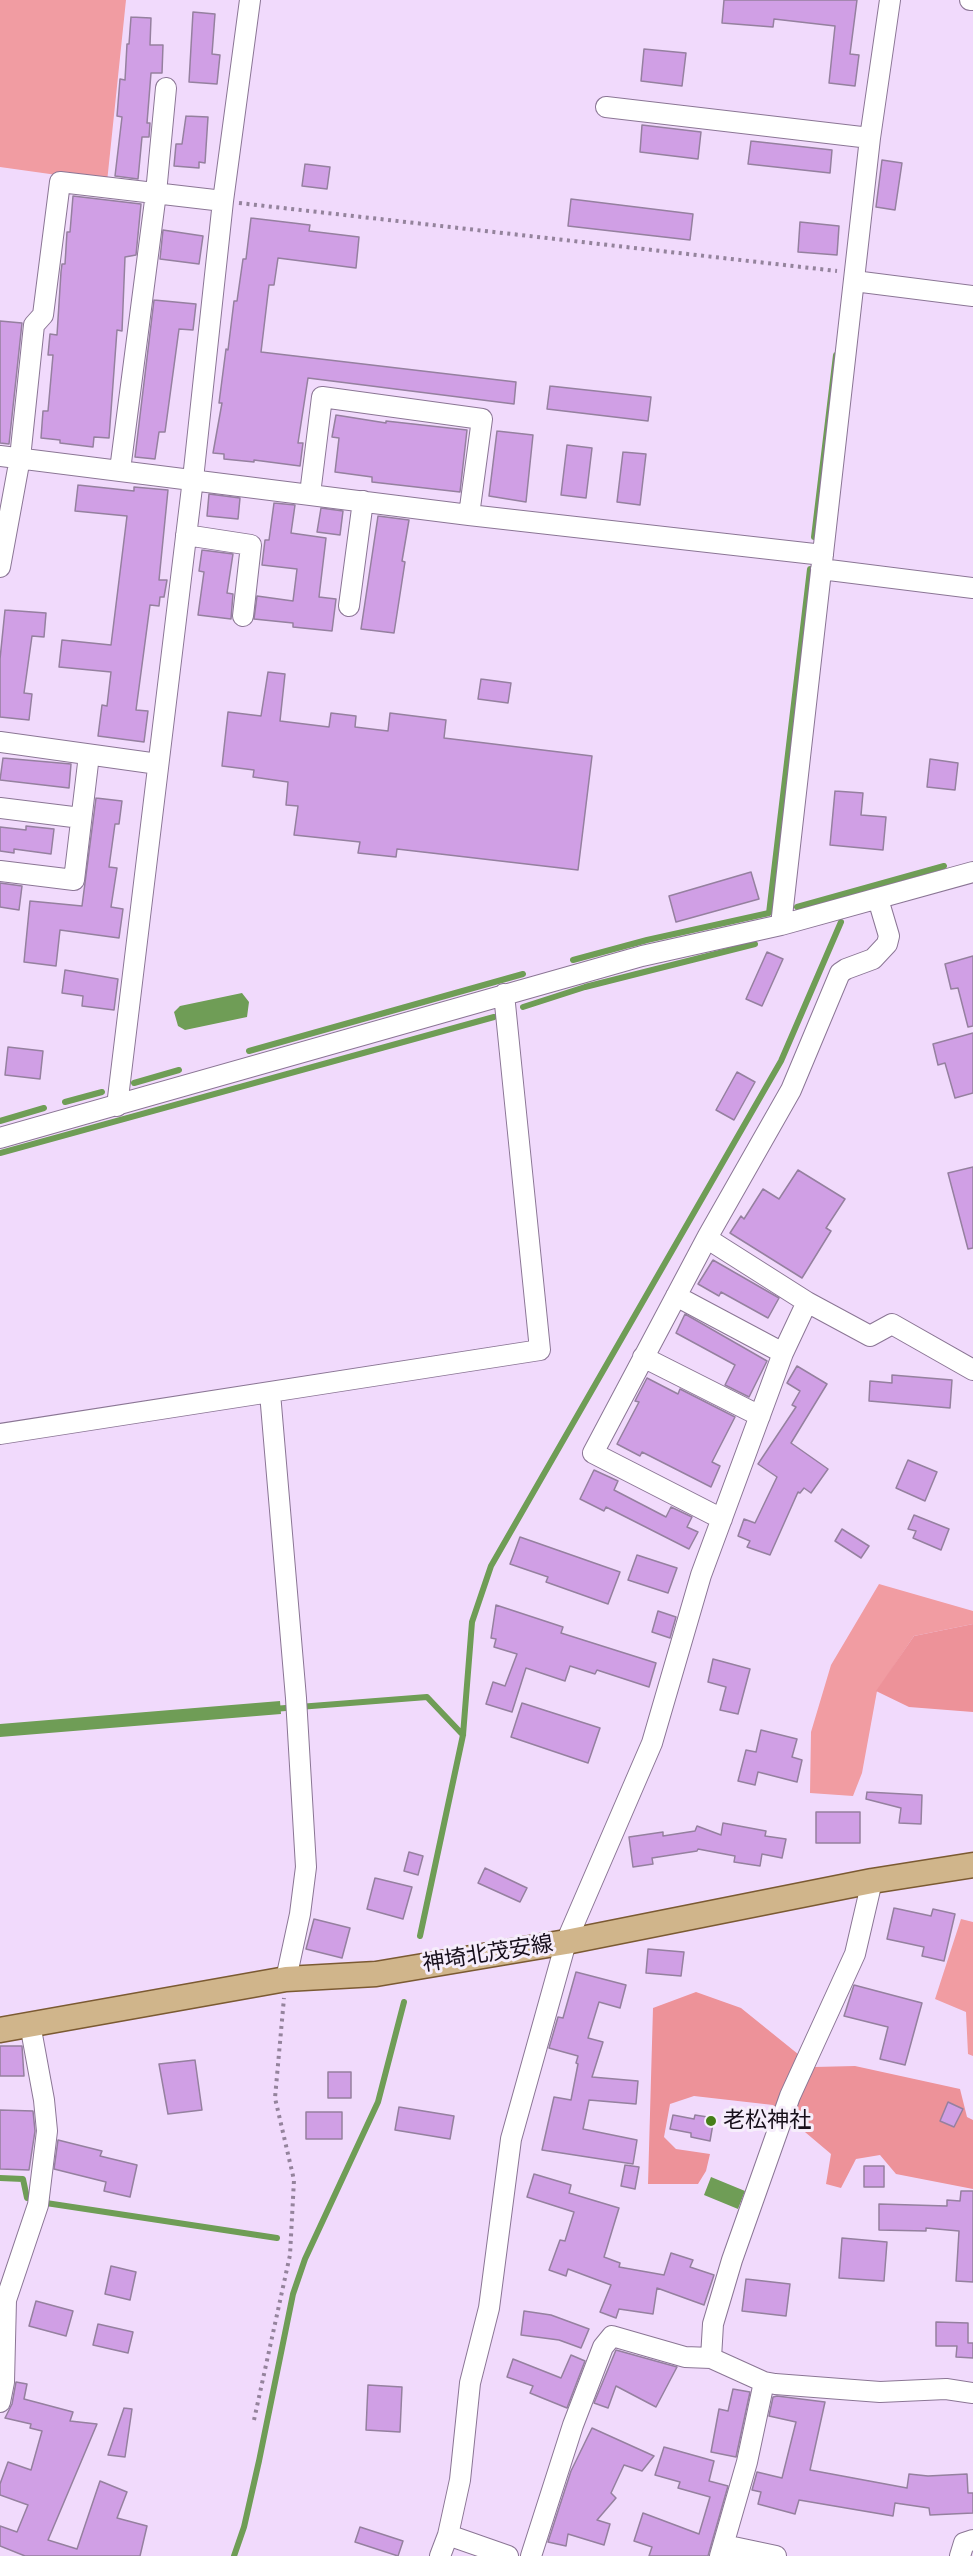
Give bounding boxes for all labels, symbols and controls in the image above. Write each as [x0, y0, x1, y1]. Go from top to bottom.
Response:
street label: 神埼北茂安線 [421, 1932, 555, 1978]
place label: 老松神社 [723, 2108, 811, 2134]
marker: 老松神社 [704, 2114, 718, 2128]

